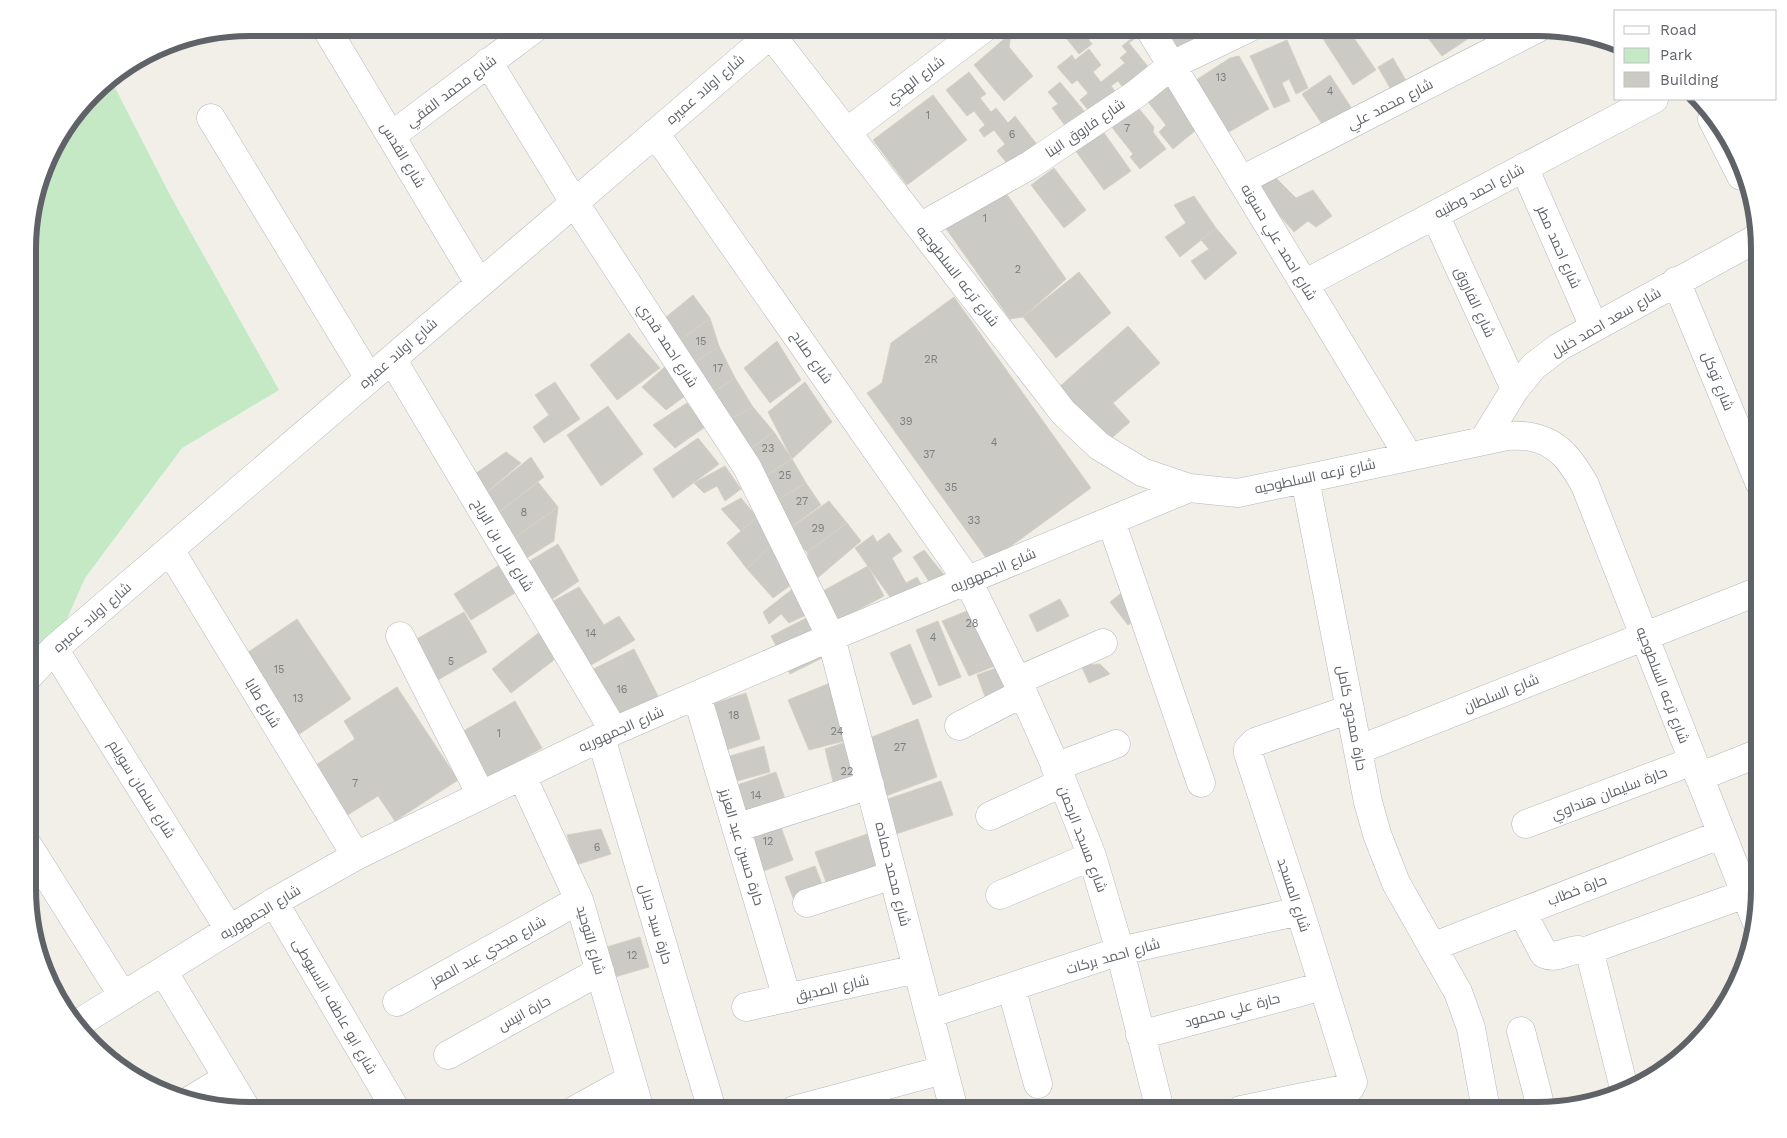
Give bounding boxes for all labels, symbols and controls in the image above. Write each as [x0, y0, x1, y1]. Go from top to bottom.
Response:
legend [1614, 10, 1777, 100]
text: Road [1660, 21, 1697, 39]
text: Park [1660, 46, 1693, 64]
street label: شارع اولاد عميره [663, 51, 748, 128]
street label: شارع محمد الفقي [403, 52, 502, 133]
street label: شارع الهدي [883, 53, 950, 110]
house number: 13 [1216, 71, 1226, 84]
text: Building [1660, 71, 1718, 89]
street label: شارع محمد علي [1344, 76, 1437, 136]
house number: 4 [1327, 85, 1334, 98]
street label: شارع فاروق البنا [1042, 95, 1128, 161]
house number: 1 [926, 109, 930, 122]
street label: شارع القدس [377, 120, 429, 191]
house number: 7 [1124, 122, 1130, 135]
house number: 6 [1009, 128, 1016, 141]
street label: شارع احمد وطنيه [1431, 161, 1527, 222]
street label: شارع احمد علي حسونه [1235, 181, 1320, 305]
street label: شارع احمد مطر [1532, 202, 1584, 291]
house number: 1 [983, 212, 987, 225]
street label: شارع ترعه السلطوحيه [913, 222, 1002, 330]
house number: 2 [1015, 263, 1021, 276]
street label: شارع الفاروق [1451, 264, 1498, 340]
street label: شارع سعد احمد خليل [1548, 284, 1664, 361]
street label: شارع احمد قدري [631, 300, 701, 392]
street label: شارع اولاد عميره [356, 315, 441, 392]
street label: شارع صلاح [787, 327, 836, 387]
house number: 15 [696, 335, 706, 348]
street label: شارع توكل [1698, 349, 1737, 413]
house number: 2R [924, 353, 938, 366]
house number: 17 [713, 362, 723, 375]
house number: 39 [899, 415, 913, 428]
house number: 4 [991, 436, 998, 449]
house number: 23 [762, 442, 774, 455]
house number: 37 [923, 448, 935, 461]
street label: شارع ترعه السلطوحيه [1253, 455, 1377, 498]
house number: 25 [779, 469, 791, 482]
house number: 35 [945, 481, 957, 494]
house number: 27 [796, 495, 808, 508]
street label: شارع بلال بن الرباح [468, 496, 537, 595]
house number: 8 [521, 506, 528, 519]
house number: 33 [968, 514, 980, 527]
house number: 29 [811, 522, 825, 535]
street label: شارع الجمهوريه [948, 545, 1039, 596]
street label: شارع اولاد عميره [50, 579, 135, 656]
house number: 28 [965, 617, 979, 630]
street label: شارع ترعه السلطوحيه [1632, 624, 1693, 746]
house number: 14 [585, 627, 597, 640]
house number: 4 [930, 631, 937, 644]
house number: 5 [448, 655, 454, 668]
house number: 15 [274, 663, 284, 676]
street label: حارة ممدوح كامل [1333, 664, 1370, 772]
street label: شارع السلطان [1461, 671, 1541, 716]
street label: شارع طابا [241, 676, 284, 731]
house number: 16 [617, 683, 628, 696]
house number: 13 [293, 692, 303, 705]
street label: شارع الجمهوريه [576, 703, 666, 756]
house number: 18 [728, 709, 740, 722]
house number: 24 [831, 725, 844, 738]
house number: 1 [497, 727, 501, 740]
street label: شارع سلمان سويلم [104, 737, 179, 842]
house number: 27 [894, 741, 906, 754]
street label: حارة سليمان هنداوي [1549, 764, 1671, 826]
house number: 22 [841, 765, 853, 778]
house number: 7 [352, 777, 358, 790]
street label: شارع مسجد الرحمن [1054, 784, 1111, 895]
street label: حارة حسين عبد العزيز [716, 786, 767, 907]
house number: 14 [750, 789, 762, 802]
street label: شارع محمد حماده [871, 820, 914, 928]
house number: 12 [763, 835, 773, 848]
house number: 6 [594, 841, 601, 854]
street label: شارع المسجد [1274, 856, 1313, 934]
street label: حارة خطاب [1545, 871, 1609, 909]
street label: شارع الجمهوريه [217, 882, 304, 943]
street label: حارة سيد جلال [635, 882, 676, 966]
street label: شارع التوحيد [573, 904, 608, 977]
street label: شارع مجدي عبد المعز [427, 913, 550, 993]
street label: شارع ابو عاطف الاسيوطى [289, 935, 380, 1077]
street label: شارع احمد بركات [1064, 935, 1162, 978]
house number: 12 [627, 949, 637, 962]
street label: شارع الصديق [794, 972, 871, 1005]
street label: حارة علي محمود [1183, 990, 1282, 1034]
street label: حارة انيس [495, 992, 553, 1034]

